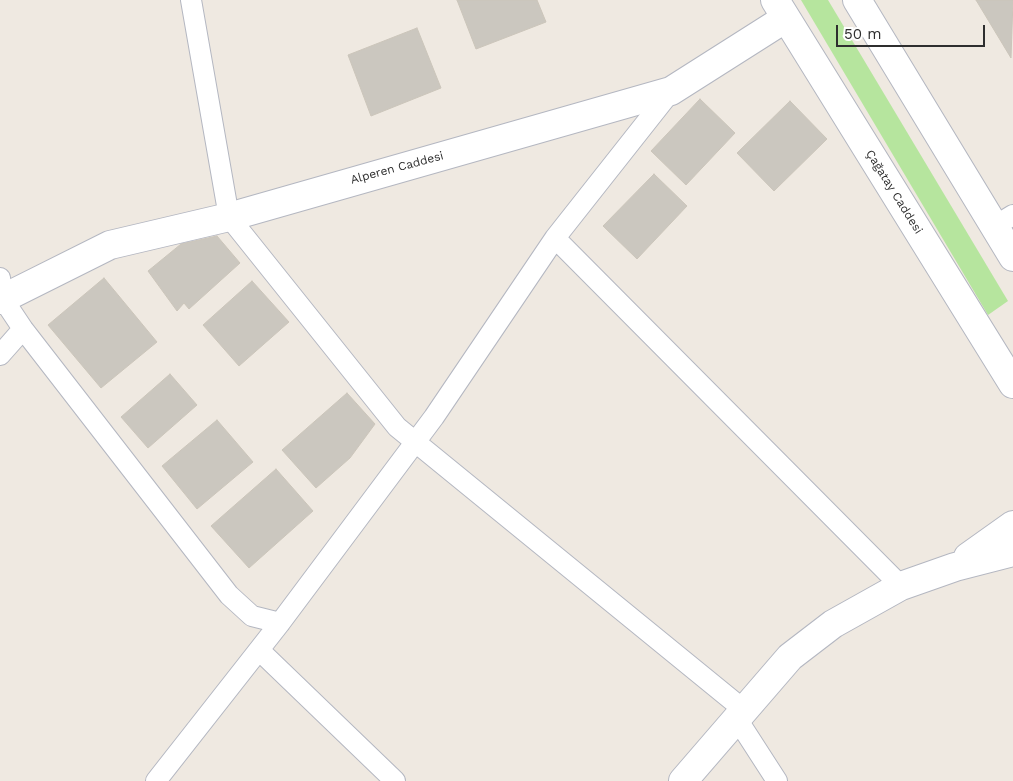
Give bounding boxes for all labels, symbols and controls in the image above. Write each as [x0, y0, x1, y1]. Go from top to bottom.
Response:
scale bar [838, 15, 987, 47]
text: 50 m [844, 25, 881, 43]
street label: Çağatay Caddesi [862, 147, 926, 237]
street label: Alperen Caddesi [349, 149, 445, 187]

